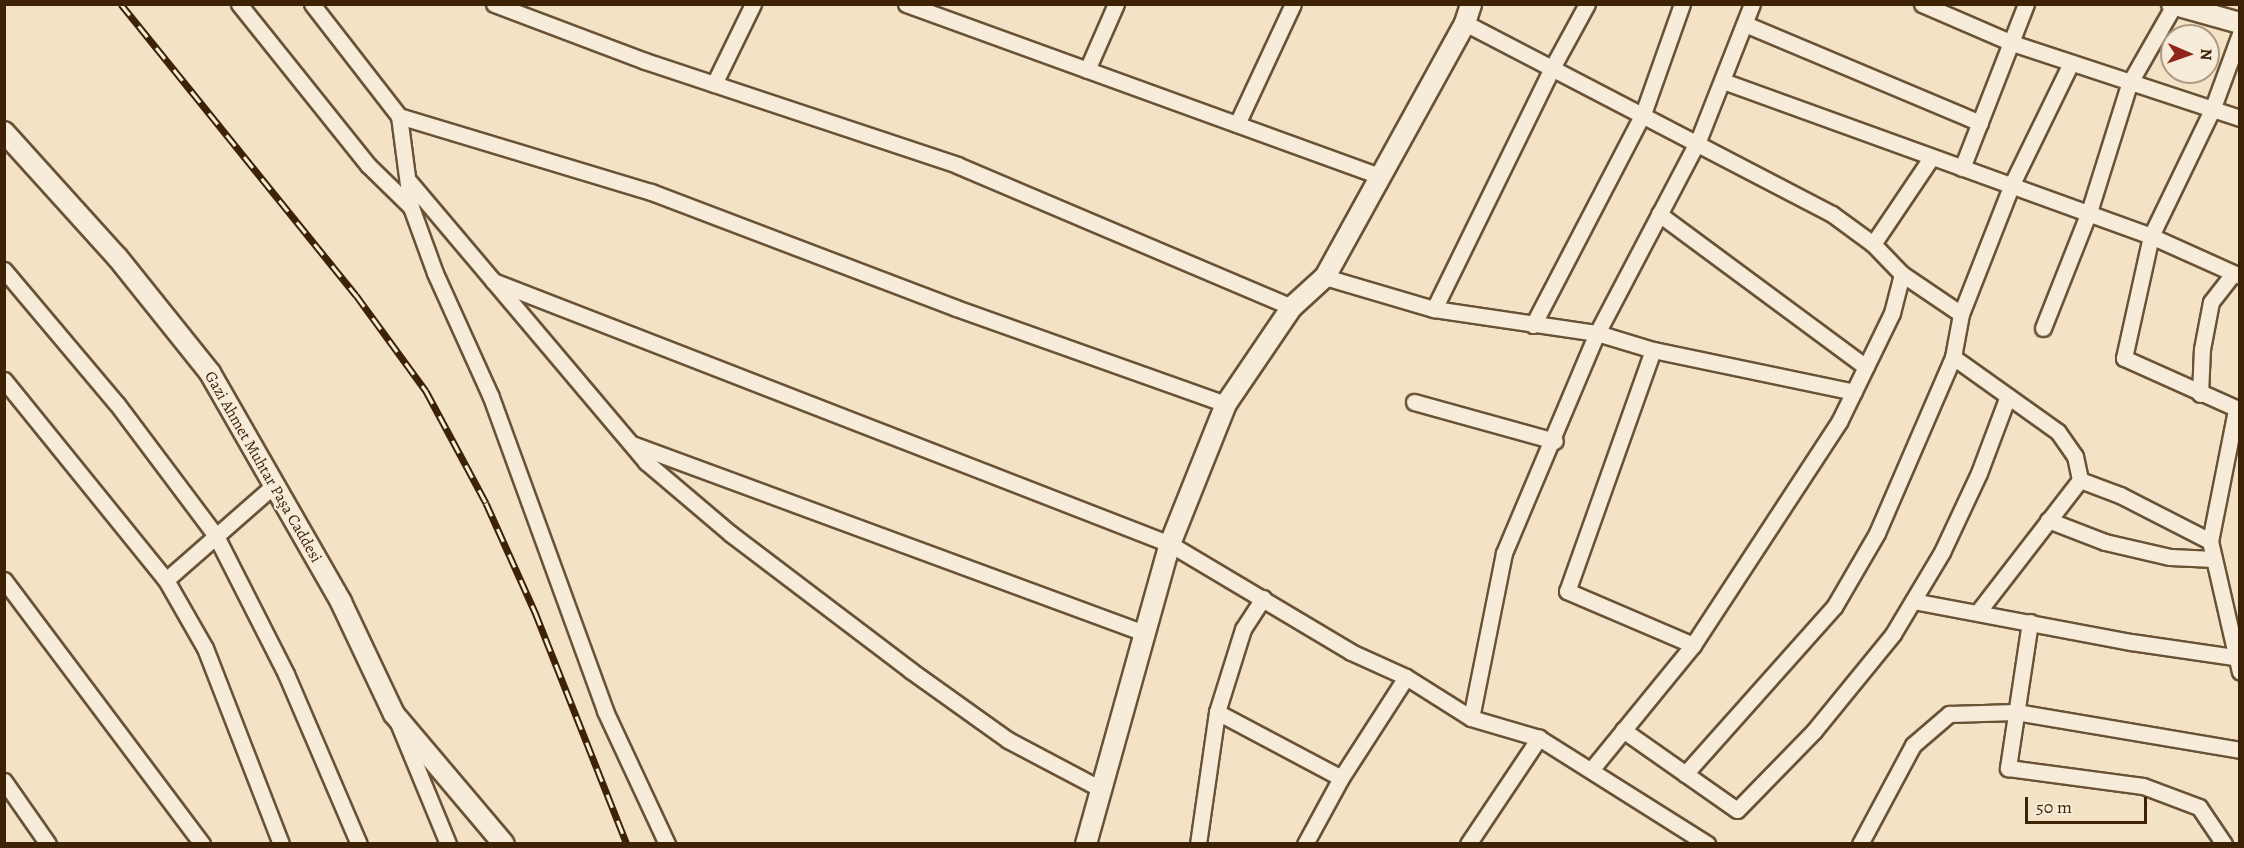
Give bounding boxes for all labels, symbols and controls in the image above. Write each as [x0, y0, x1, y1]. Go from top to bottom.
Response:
north arrow [2160, 24, 2220, 84]
text: N [2195, 48, 2217, 61]
street label: Gazi Ahmet Muhtar Paşa Caddesi [200, 368, 326, 566]
scale bar [2028, 785, 2150, 823]
text: 50 m [2036, 795, 2072, 819]

